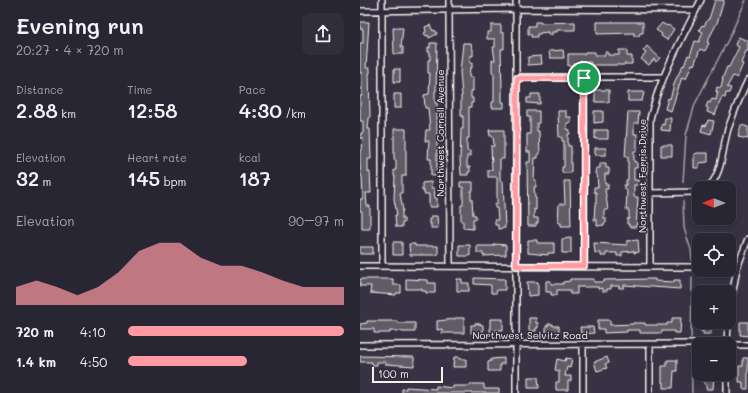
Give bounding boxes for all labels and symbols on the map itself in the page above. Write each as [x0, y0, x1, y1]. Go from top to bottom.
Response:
pin [567, 61, 601, 95]
street label: Northwest Cornell Avenue [433, 69, 447, 197]
street label: Northwest Ferris Drive [635, 119, 649, 233]
north arrow [692, 181, 736, 225]
street label: Northwest Selvitz Road [472, 328, 588, 342]
scale bar [372, 365, 443, 384]

